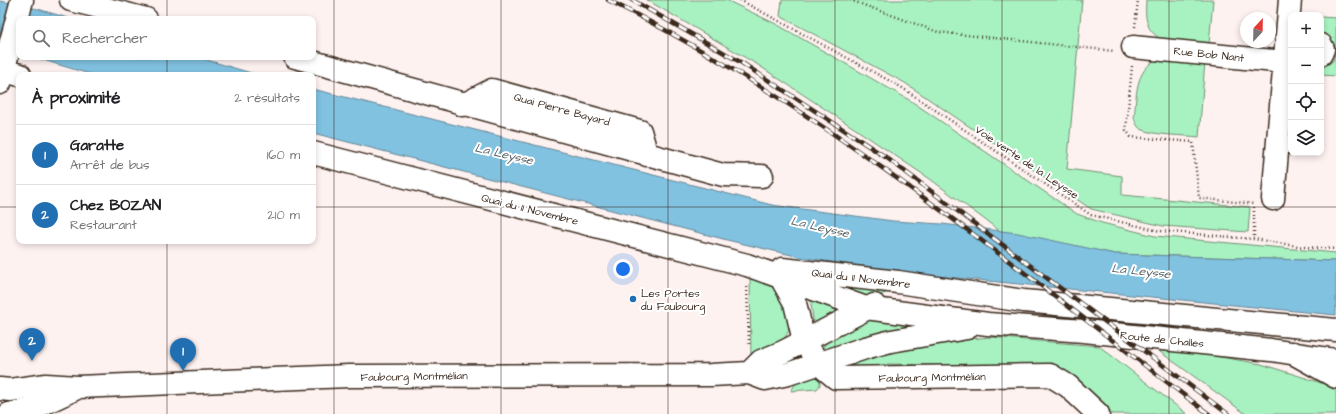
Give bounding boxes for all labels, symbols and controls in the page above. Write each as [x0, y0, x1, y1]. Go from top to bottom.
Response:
north arrow [1240, 12, 1276, 48]
map controls [1288, 12, 1324, 156]
button: + [1288, 12, 1324, 48]
search box [16, 16, 316, 60]
icon: search [30, 27, 52, 49]
text: Rechercher [62, 28, 147, 49]
street label: Rue Bob Nant [1173, 43, 1245, 66]
button: − [1288, 48, 1324, 84]
button: locate [1288, 84, 1324, 120]
text: À proximité [32, 86, 121, 110]
text: 2 résultats [234, 89, 300, 107]
street label: Quai Pierre Bayard [512, 89, 612, 131]
button: layers [1288, 120, 1324, 156]
street label: Voie verte de la Leysse [971, 122, 1082, 204]
text: Garatte [70, 135, 124, 156]
water label: La Leysse [473, 140, 535, 170]
text: 1 [44, 146, 46, 164]
text: 160 m [267, 146, 300, 164]
text: Arrêt de bus [70, 156, 150, 174]
street label: Quai du 11 Novembre [480, 190, 580, 229]
text: Chez BOZAN [70, 195, 161, 216]
text: 2 [41, 206, 49, 224]
text: 210 m [267, 206, 300, 224]
water label: La Leysse [789, 213, 851, 243]
text: Restaurant [70, 216, 137, 234]
your location [613, 259, 633, 279]
water label: La Leysse [1111, 260, 1172, 283]
street label: Quai du 11 Novembre [811, 265, 911, 292]
place label: Les Portes du Faubourg [641, 286, 705, 315]
marker: Les Portes du Faubourg [628, 294, 638, 304]
pin: 2 [19, 328, 45, 361]
street label: Route de Challes [1119, 328, 1205, 351]
pin: 1 [170, 338, 196, 371]
street label: Faubourg Montmélian [360, 368, 468, 386]
street label: Faubourg Montmélian [878, 369, 986, 387]

